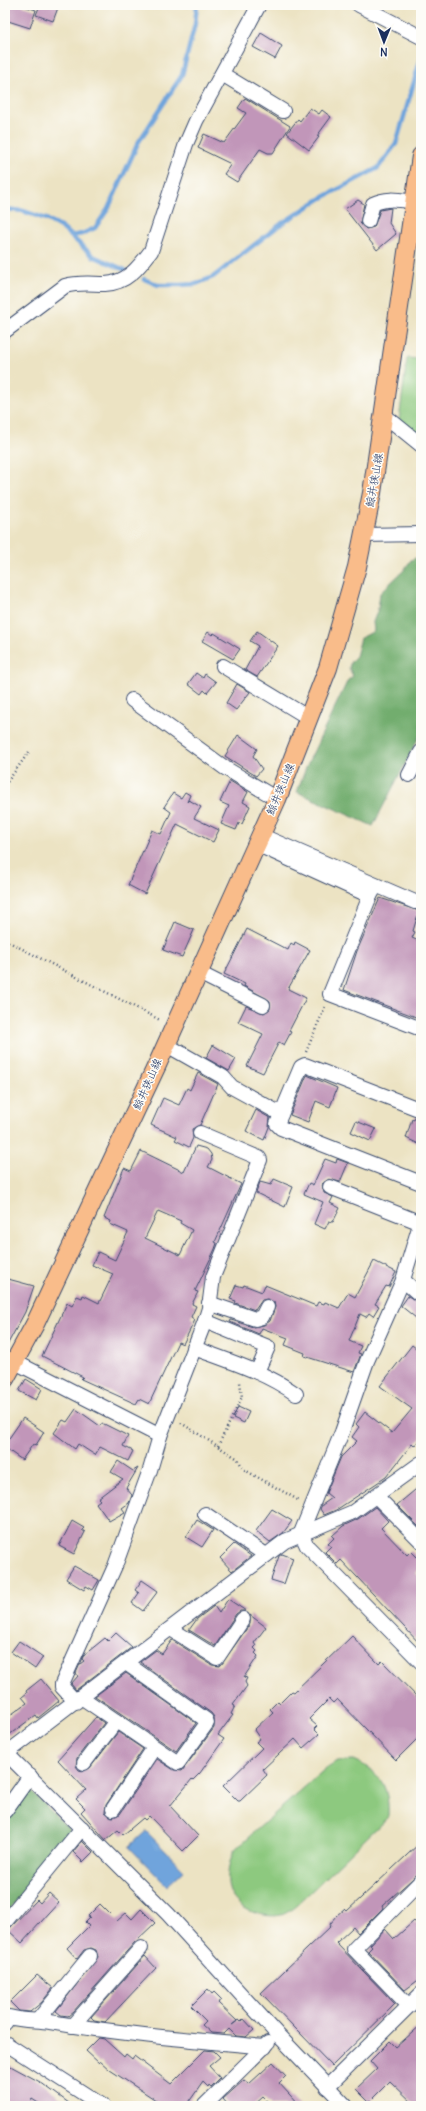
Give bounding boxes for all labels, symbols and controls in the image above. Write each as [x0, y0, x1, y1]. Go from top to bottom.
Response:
north arrow [364, 22, 404, 62]
text: N [380, 45, 388, 59]
street label: 鯨井狭山線 [362, 452, 386, 508]
street label: 鯨井狭山線 [263, 761, 297, 817]
street label: 鯨井狭山線 [129, 1056, 165, 1112]

